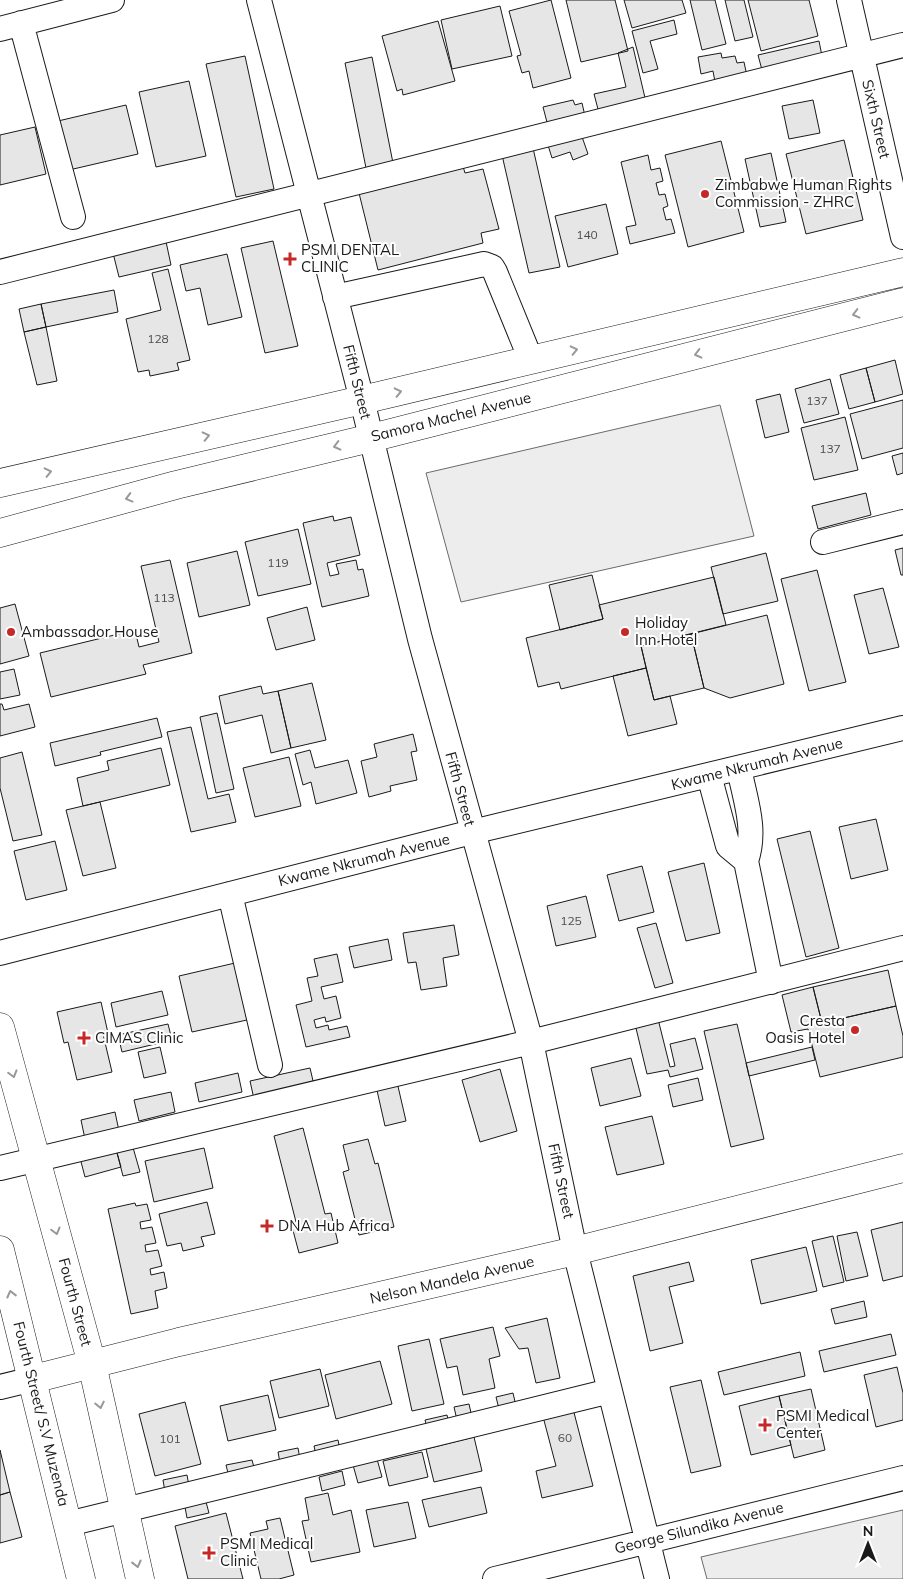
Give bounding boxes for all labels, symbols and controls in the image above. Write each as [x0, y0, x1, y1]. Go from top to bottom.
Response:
street label: Sixth Street [858, 78, 895, 160]
place label: Zimbabwe Human Rights Commission - ZHRC [715, 175, 892, 211]
marker: Zimbabwe Human Rights Commission - ZHRC [699, 188, 711, 200]
house number: 140 [576, 227, 598, 242]
place label: PSMI DENTAL CLINIC [301, 240, 399, 276]
marker: PSMI DENTAL CLINIC [283, 252, 297, 266]
one-way arrow [851, 308, 860, 319]
house number: 128 [147, 331, 169, 346]
street label: Fifth Street [339, 343, 376, 421]
one-way arrow [569, 345, 578, 356]
one-way arrow [694, 348, 703, 359]
street label: Samora Machel Avenue [369, 387, 533, 446]
one-way arrow [394, 387, 403, 398]
house number: 137 [806, 393, 828, 408]
one-way arrow [202, 431, 210, 442]
one-way arrow [333, 440, 342, 451]
house number: 137 [819, 441, 841, 456]
one-way arrow [43, 467, 52, 478]
one-way arrow [125, 492, 134, 502]
house number: 119 [267, 555, 289, 570]
house number: 113 [153, 590, 175, 605]
place label: Holiday Inn Hotel [635, 613, 697, 649]
place label: Ambassador House [21, 622, 158, 641]
marker: Ambassador House [5, 626, 17, 638]
marker: Holiday Inn Hotel [619, 626, 631, 638]
street label: Kwame Nkrumah Avenue [669, 733, 845, 794]
street label: Fifth Street [441, 750, 480, 828]
street label: Kwame Nkrumah Avenue [276, 829, 452, 890]
house number: 125 [560, 913, 582, 928]
place label: Cresta Oasis Hotel [765, 1011, 845, 1047]
marker: Cresta Oasis Hotel [849, 1024, 861, 1036]
place label: CIMAS Clinic [95, 1028, 183, 1047]
marker: CIMAS Clinic [77, 1031, 91, 1045]
one-way arrow [8, 1070, 18, 1078]
street label: Fifth Street [544, 1142, 579, 1220]
place label: DNA Hub Africa [278, 1216, 390, 1235]
marker: DNA Hub Africa [260, 1219, 274, 1233]
one-way arrow [50, 1227, 61, 1235]
street label: Nelson Mandela Avenue [368, 1251, 536, 1308]
street label: Fourth Street [55, 1256, 96, 1348]
one-way arrow [6, 1289, 17, 1298]
street label: Fourth Street/ S.V Muzenda [9, 1319, 74, 1508]
one-way arrow [95, 1401, 105, 1410]
place label: PSMI Medical Center [776, 1406, 869, 1442]
marker: PSMI Medical Center [758, 1418, 772, 1432]
house number: 60 [558, 1430, 572, 1445]
house number: 101 [159, 1431, 181, 1446]
street label: George Silundika Avenue [612, 1497, 785, 1558]
north arrow [843, 1519, 893, 1569]
text: N [863, 1522, 873, 1540]
place label: PSMI Medical Clinic [220, 1534, 313, 1570]
marker: PSMI Medical Clinic [202, 1546, 216, 1560]
one-way arrow [131, 1559, 142, 1568]

